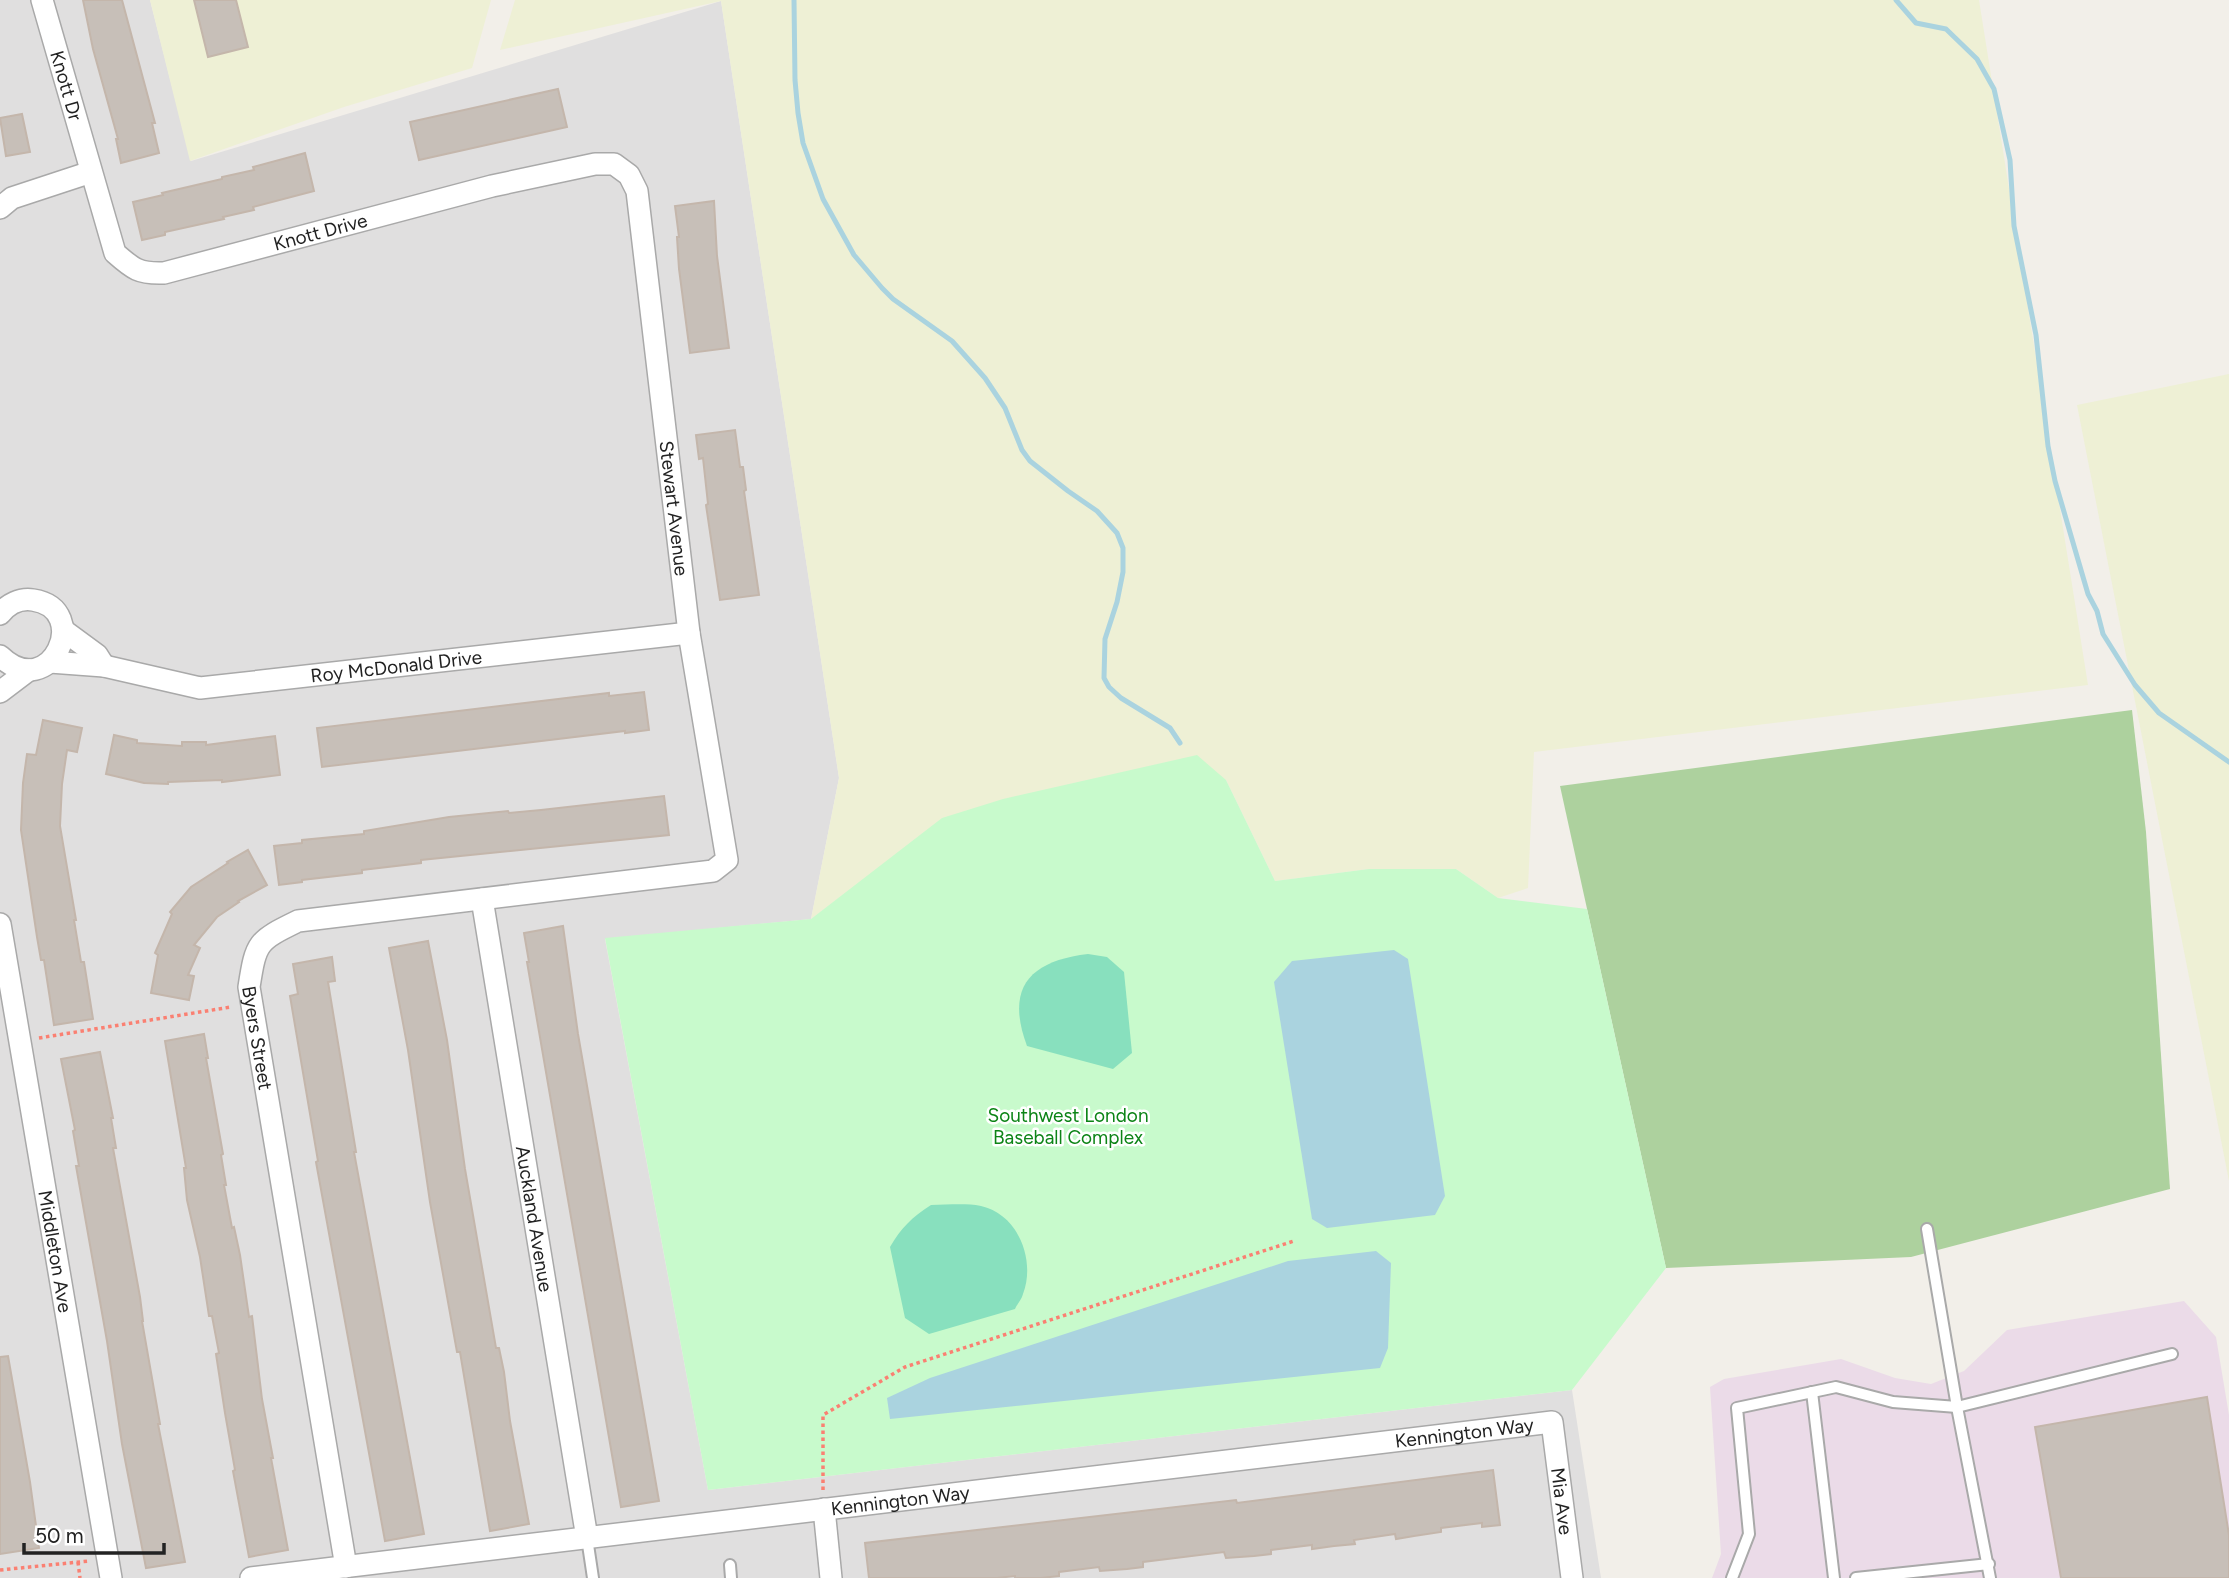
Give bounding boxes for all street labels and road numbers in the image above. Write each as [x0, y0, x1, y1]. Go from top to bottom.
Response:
street label: Knott Dr [45, 48, 87, 124]
street label: Knott Drive [271, 209, 370, 255]
street label: Stewart Avenue [654, 440, 693, 577]
street label: Roy McDonald Drive [309, 645, 483, 687]
street label: Byers Street [237, 984, 277, 1092]
street label: Auckland Avenue [511, 1144, 557, 1293]
street label: Middleton Ave [33, 1189, 77, 1314]
street label: Kennington Way [1394, 1413, 1535, 1453]
street label: Mia Ave [1546, 1466, 1577, 1536]
street label: Kennington Way [830, 1481, 971, 1520]

